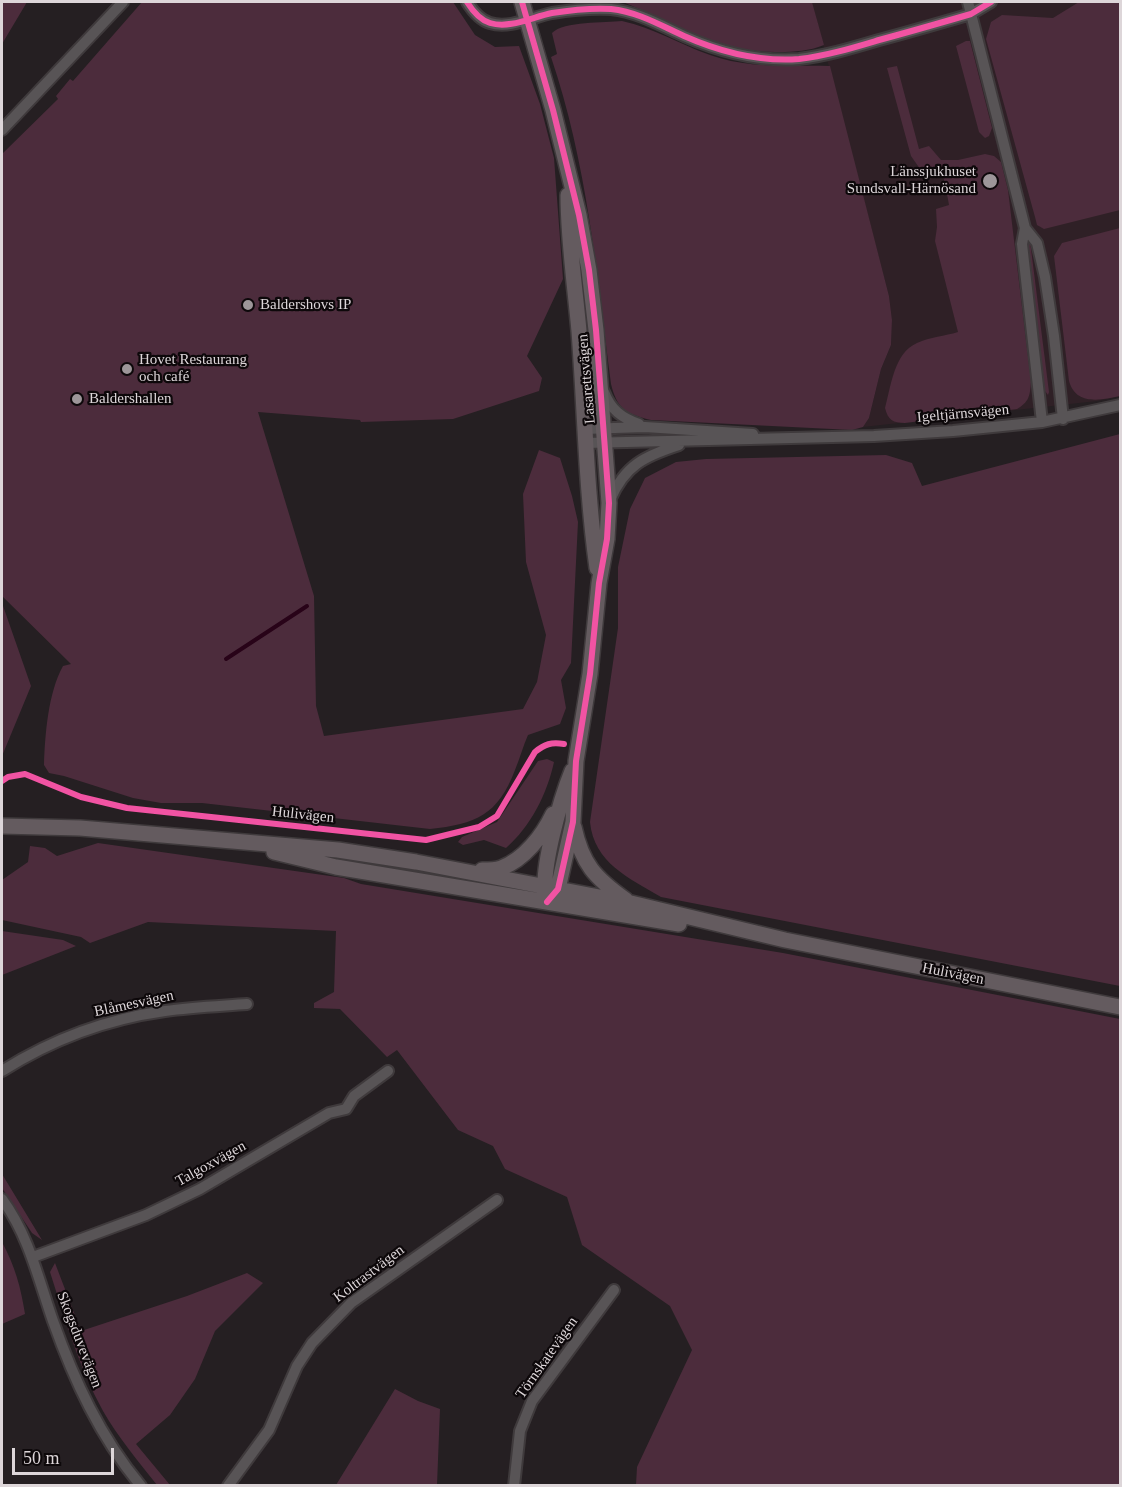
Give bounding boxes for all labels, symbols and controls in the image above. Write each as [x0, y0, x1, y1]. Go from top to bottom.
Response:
place label: Länssjukhuset Sundsvall-Härnösand [847, 163, 976, 198]
marker: Länssjukhuset Sundsvall-Härnösand [981, 172, 999, 190]
place label: Baldershovs IP [260, 296, 351, 314]
marker: Baldershovs IP [241, 298, 255, 312]
street label: Lasarettsvägen [574, 333, 600, 425]
place label: Hovet Restaurang och café [139, 351, 247, 386]
marker: Hovet Restaurang och café [120, 362, 134, 376]
place label: Baldershallen [89, 390, 171, 408]
marker: Baldershallen [70, 392, 84, 406]
street label: Igeltjärnsvägen [916, 401, 1010, 427]
street label: Hulivägen [271, 803, 335, 827]
street label: Hulivägen [921, 959, 985, 989]
street label: Blåmesvägen [93, 987, 175, 1021]
street label: Talgoxvägen [173, 1137, 249, 1191]
street label: Koltrastvägen [330, 1241, 408, 1307]
street label: Skogsduvevägen [52, 1289, 106, 1391]
street label: Törnskatevägen [512, 1314, 582, 1402]
scale bar [15, 1436, 117, 1474]
text: 50 m [23, 1448, 60, 1468]

